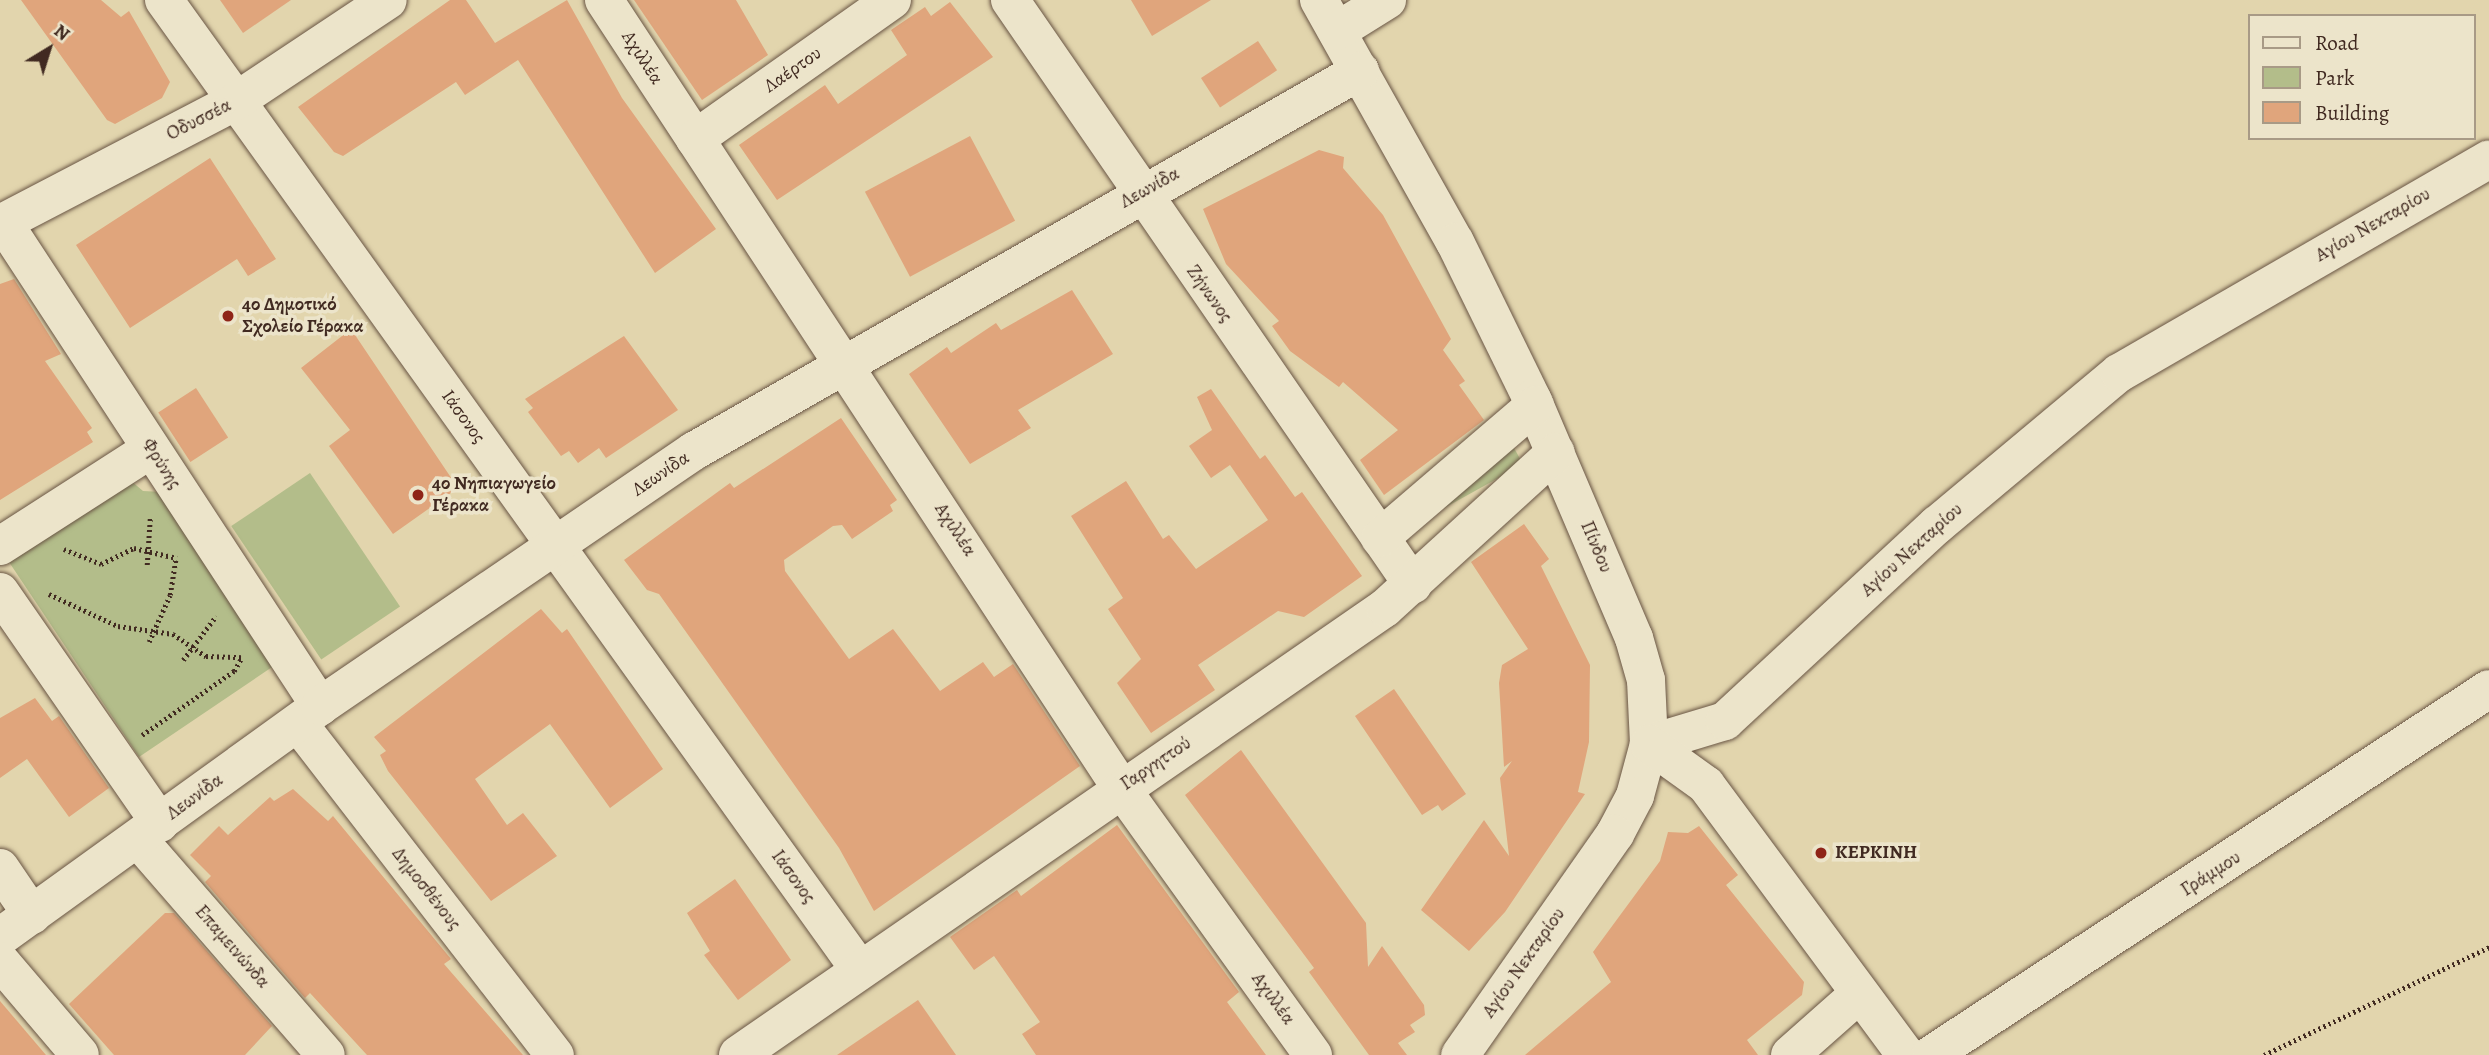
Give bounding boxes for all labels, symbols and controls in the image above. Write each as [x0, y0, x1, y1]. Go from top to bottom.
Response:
north arrow [14, 14, 84, 84]
legend [2248, 14, 2475, 140]
text: N [48, 18, 75, 47]
street label: Αχιλλέα [616, 27, 668, 89]
text: Road [2315, 29, 2359, 57]
street label: Λαέρτου [760, 42, 826, 98]
text: Park [2315, 64, 2354, 92]
street label: Οδυσσέα [163, 94, 235, 146]
text: Building [2315, 99, 2389, 127]
street label: Λεωνίδα [1116, 162, 1184, 214]
street label: Αγίου Νεκταρίου [2311, 183, 2435, 267]
street label: Ζήνωνος [1181, 261, 1237, 327]
place label: 4ο Δημοτικό Σχολείο Γέρακα [242, 294, 364, 338]
marker: 4ο Δημοτικό Σχολείο Γέρακα [220, 308, 236, 324]
street label: Ιάσονος [436, 386, 490, 448]
street label: Φρύνης [136, 434, 186, 494]
street label: Λεωνίδα [628, 447, 694, 501]
place label: 4ο Νηπιαγωγείο Γέρακα [432, 473, 556, 517]
marker: 4ο Νηπιαγωγείο Γέρακα [410, 487, 426, 503]
street label: Αγίου Νεκταρίου [1856, 498, 1968, 602]
street label: Αχιλλέα [929, 499, 981, 561]
street label: Πίνδου [1575, 518, 1617, 576]
street label: Γαργηττού [1116, 732, 1196, 796]
street label: Λεωνίδα [162, 769, 228, 825]
place label: ΚΕΡΚΙΝΗ [1835, 842, 1917, 864]
street label: Δημοσθένους [387, 843, 465, 935]
marker: ΚΕΡΚΙΝΗ [1813, 845, 1829, 861]
street label: Ιάσονος [766, 846, 820, 908]
street label: Γράμμου [2177, 846, 2245, 902]
street label: Επαμεινώνδα [190, 901, 274, 993]
street label: Αγίου Νεκταρίου [1478, 904, 1570, 1022]
street label: Αχιλλέα [1246, 968, 1300, 1030]

